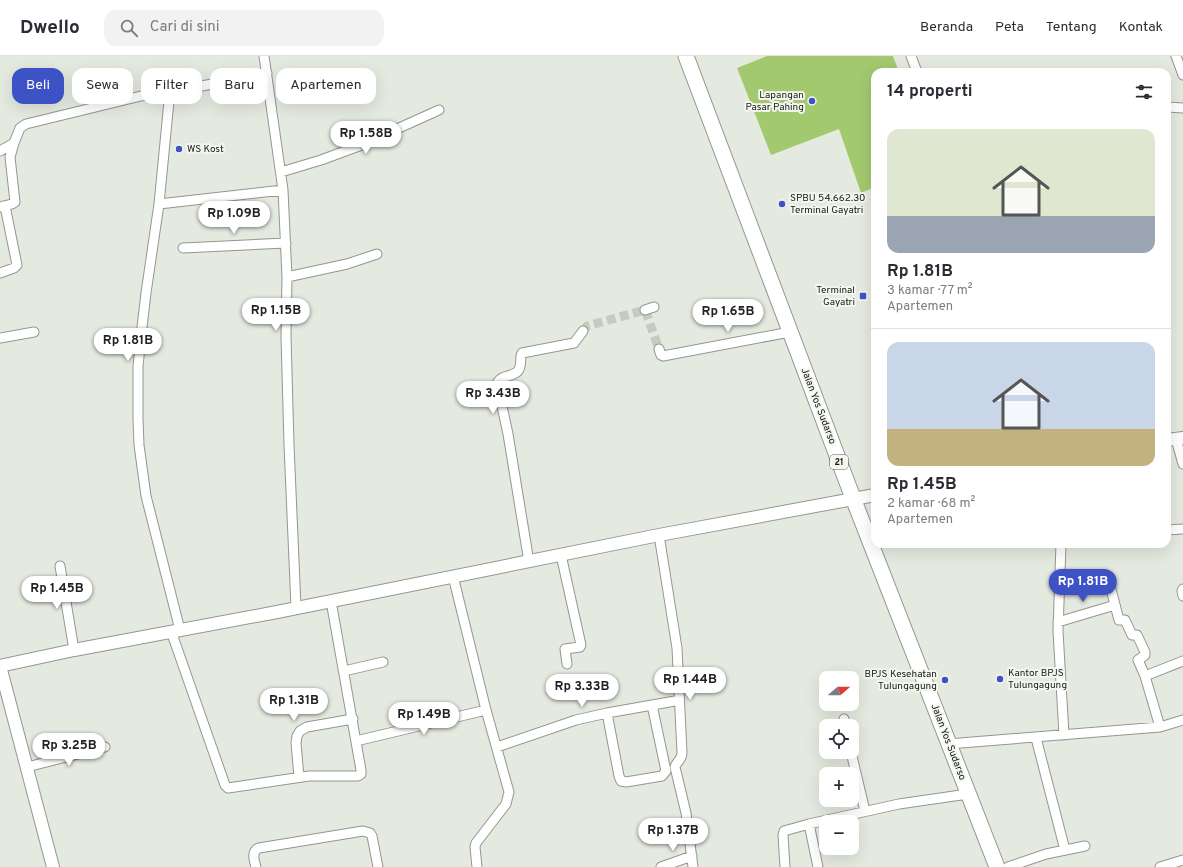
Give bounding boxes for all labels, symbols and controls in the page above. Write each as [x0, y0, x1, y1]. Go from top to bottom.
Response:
search box [104, 10, 384, 46]
text: Dwello [20, 16, 80, 40]
icon: search [118, 17, 140, 39]
text: Cari di sini [150, 18, 219, 37]
text: Beranda [920, 19, 973, 36]
text: Peta [995, 19, 1024, 36]
text: Tentang [1046, 19, 1097, 36]
text: Kontak [1119, 19, 1163, 36]
chip: Beli [12, 68, 64, 104]
chip: Sewa [72, 68, 133, 104]
chip: Filter [141, 68, 202, 104]
chip: Baru [210, 68, 268, 104]
chip: Apartemen [276, 68, 376, 104]
text: 14 properti [887, 81, 973, 103]
icon: filters [1133, 81, 1155, 103]
place label: Lapangan Pasar Pahing [745, 89, 804, 114]
marker: Lapangan Pasar Pahing [807, 96, 817, 106]
pin: Rp 1.58B [325, 121, 407, 155]
text: Rp 1.58B [339, 126, 393, 142]
place label: WS Kost [187, 143, 224, 156]
marker: WS Kost [174, 144, 184, 154]
icon: home [985, 155, 1057, 227]
place label: SPBU 54.662.30 Terminal Gayatri [790, 192, 866, 217]
marker: SPBU 54.662.30 Terminal Gayatri [777, 199, 787, 209]
pin: Rp 1.09B [193, 201, 275, 235]
text: Rp 1.09B [207, 206, 261, 222]
text: Rp 1.81B [887, 261, 953, 283]
text: 3 kamar · 77 m² [887, 283, 972, 299]
place label: Terminal Gayatri [816, 284, 855, 309]
marker: Terminal Gayatri [858, 291, 868, 301]
pin: Rp 1.15B [235, 298, 317, 332]
pin: Rp 1.65B [687, 299, 769, 333]
text: Apartemen [887, 299, 953, 315]
text: Rp 1.15B [251, 303, 301, 319]
text: Rp 1.65B [701, 304, 755, 320]
pin: Rp 1.81B [87, 328, 169, 362]
text: Rp 1.81B [103, 333, 153, 349]
street label: Jalan Yos Sudarso [797, 366, 839, 446]
icon: home [985, 368, 1057, 440]
pin: Rp 3.43B [452, 381, 534, 415]
text: Rp 3.43B [465, 386, 521, 402]
road number: 21 [830, 455, 848, 469]
text: Rp 1.45B [887, 474, 957, 496]
text: 2 kamar · 68 m² [887, 496, 975, 512]
text: Apartemen [887, 512, 953, 528]
pin: Rp 1.81B [1042, 569, 1124, 603]
text: Rp 1.81B [1058, 574, 1108, 590]
pin: Rp 1.45B [16, 576, 98, 610]
text: Rp 1.45B [30, 581, 84, 597]
pin: Rp 1.44B [649, 667, 731, 701]
place label: Kantor BPJS Tulungagung [1008, 667, 1067, 692]
place label: BPJS Kesehatan Tulungagung [865, 668, 937, 693]
north arrow [819, 671, 859, 711]
map controls [819, 671, 859, 855]
text: Rp 1.44B [663, 672, 717, 688]
pin: Rp 3.33B [541, 674, 623, 708]
marker: Kantor BPJS Tulungagung [995, 674, 1005, 684]
marker: BPJS Kesehatan Tulungagung [940, 675, 950, 685]
text: Rp 3.33B [555, 679, 609, 695]
pin: Rp 1.31B [253, 688, 335, 722]
text: Rp 1.31B [269, 693, 319, 709]
pin: Rp 1.49B [383, 702, 465, 736]
street label: Jalan Yos Sudarso [927, 702, 969, 782]
text: Rp 1.49B [397, 707, 451, 723]
button: locate [819, 719, 859, 759]
pin: Rp 3.25B [28, 733, 110, 767]
text: Rp 3.25B [41, 738, 97, 754]
button: + [819, 767, 859, 807]
button: − [819, 815, 859, 855]
pin: Rp 1.37B [632, 818, 714, 852]
text: Rp 1.37B [647, 823, 699, 839]

